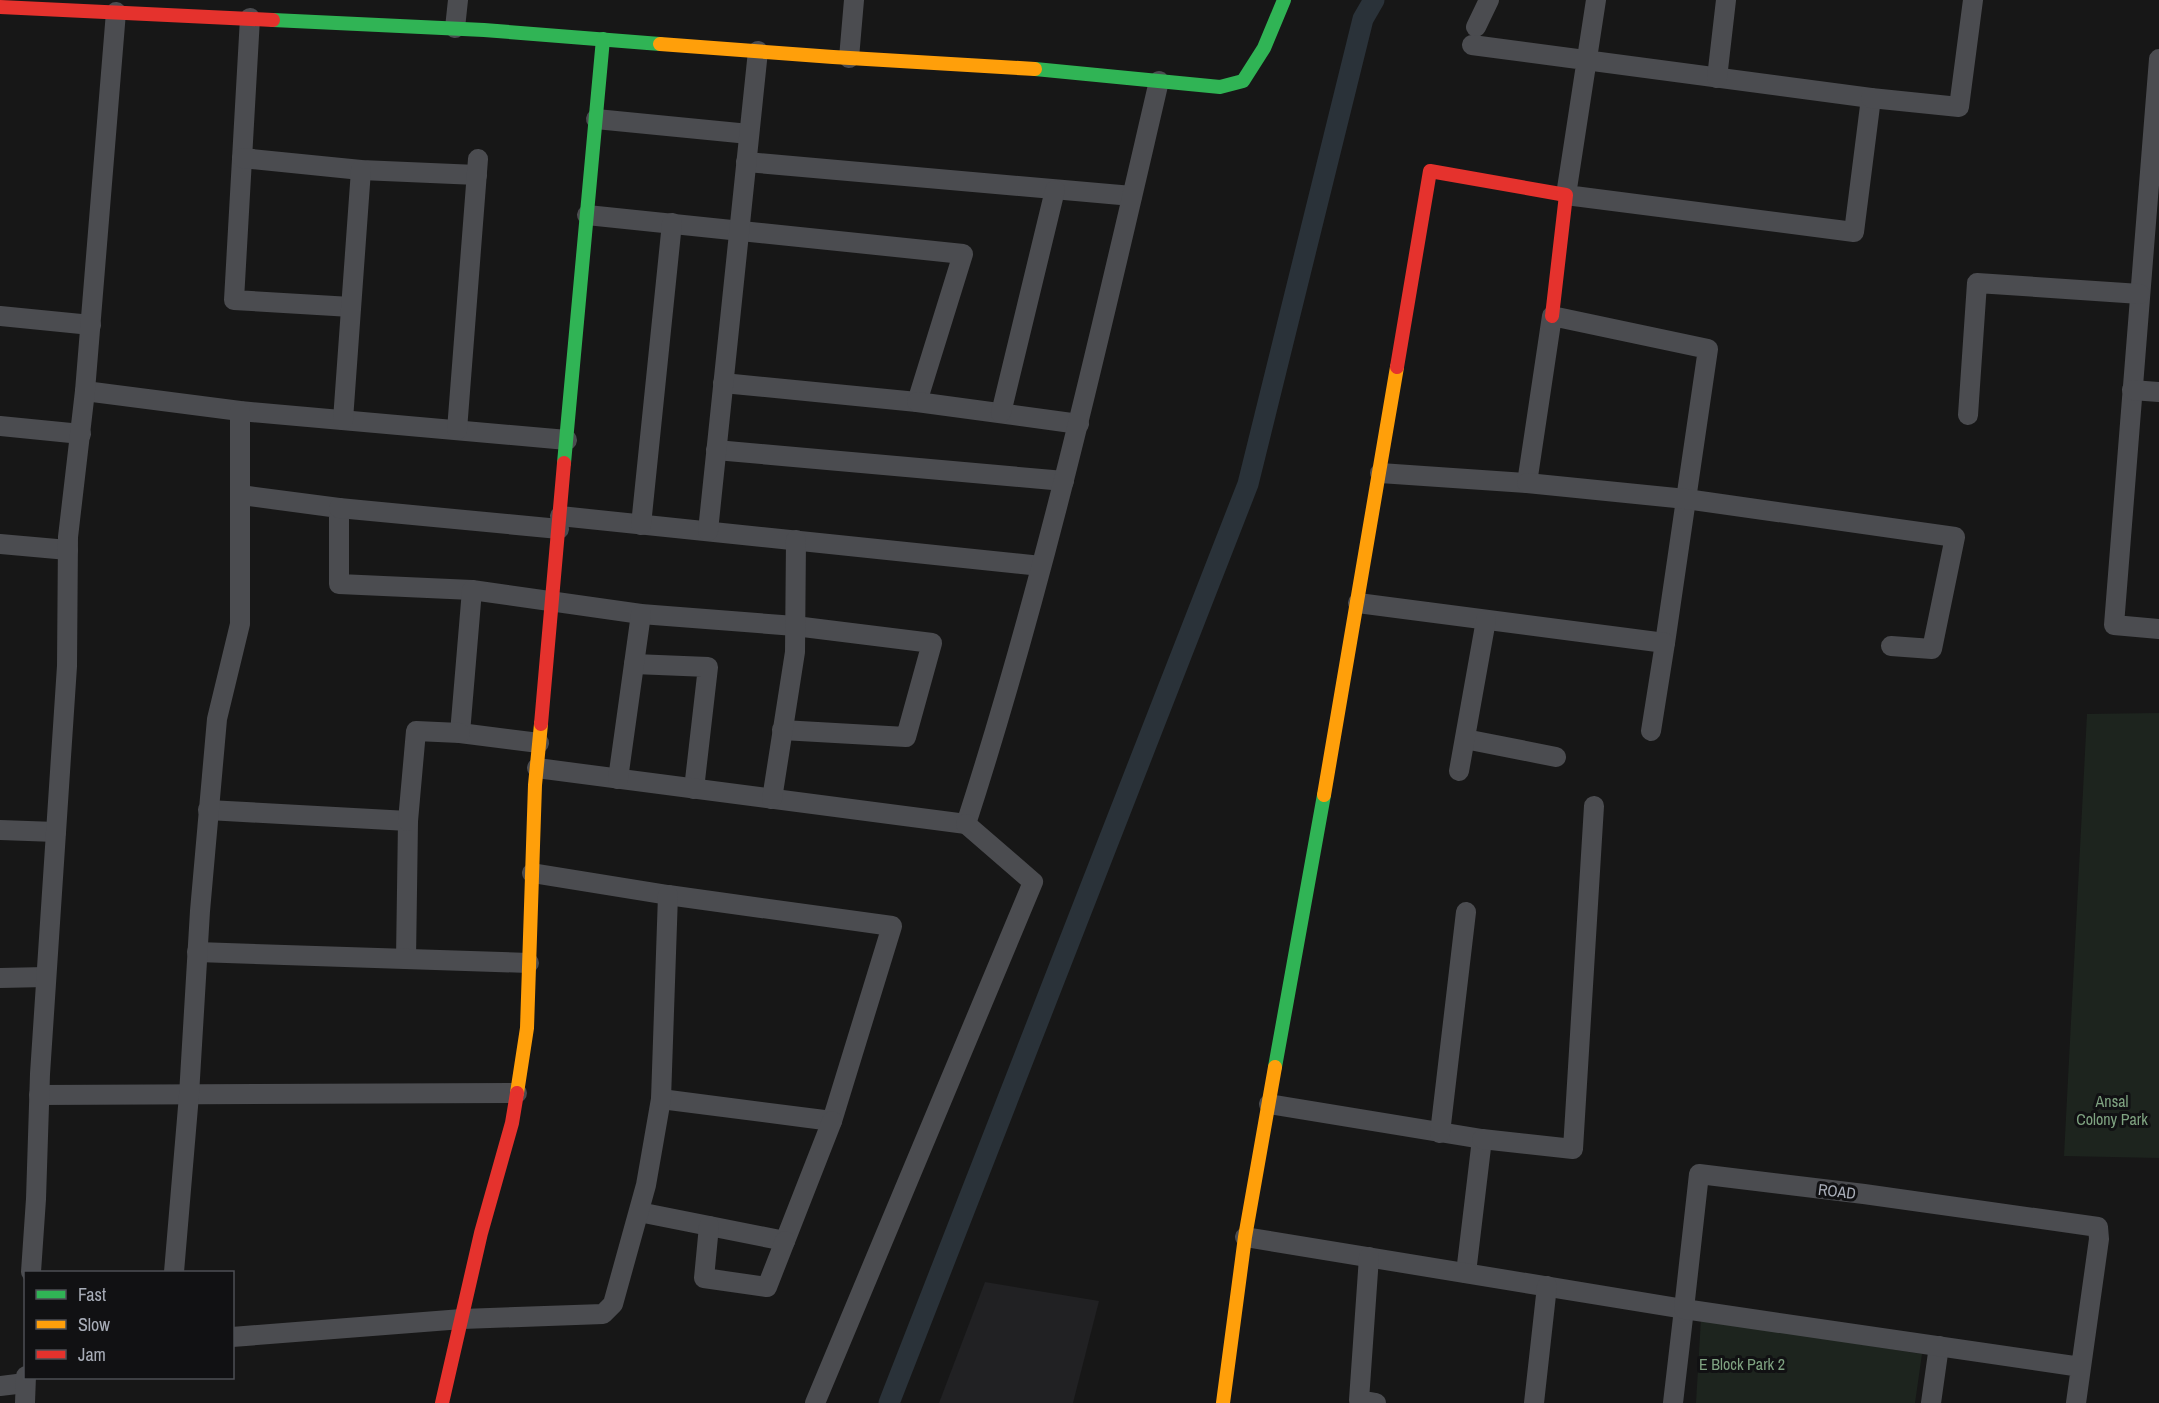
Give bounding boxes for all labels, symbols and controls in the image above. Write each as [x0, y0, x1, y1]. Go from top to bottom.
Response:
park label: Ansal Colony Park [2076, 1090, 2148, 1130]
street label: ROAD [1817, 1178, 1857, 1204]
legend [24, 1271, 234, 1379]
text: Fast [78, 1282, 106, 1307]
text: Slow [78, 1312, 110, 1337]
text: Jam [78, 1342, 106, 1367]
park label: E Block Park 2 [1699, 1353, 1785, 1375]

